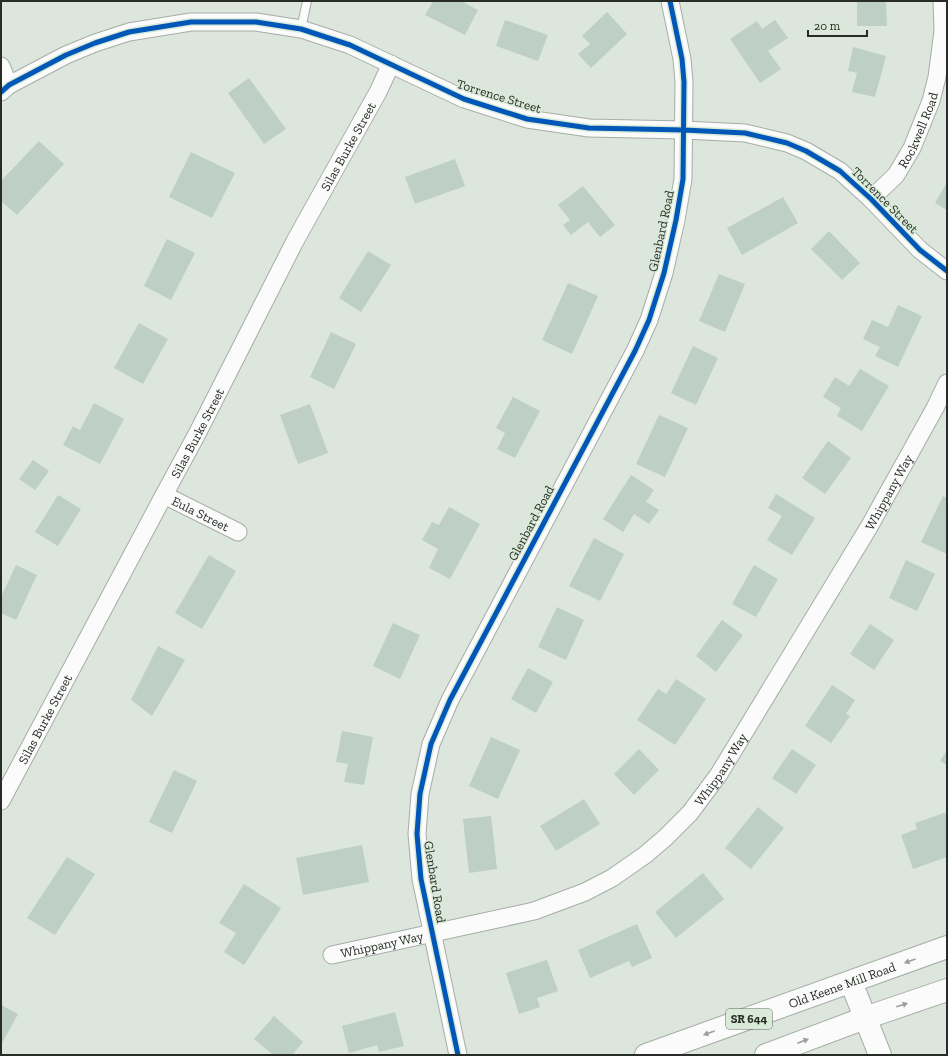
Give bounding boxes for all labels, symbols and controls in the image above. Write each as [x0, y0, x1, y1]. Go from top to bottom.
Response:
scale bar [808, 12, 867, 38]
text: 20 m [814, 19, 841, 33]
street label: Torrence Street [455, 76, 543, 116]
street label: Rockwell Road [895, 91, 940, 170]
street label: Silas Burke Street [317, 99, 379, 193]
street label: Torrence Street [849, 164, 921, 236]
street label: Glenbard Road [645, 189, 677, 273]
street label: Silas Burke Street [167, 385, 227, 480]
street label: Whippany Way [861, 451, 915, 532]
street label: Glenbard Road [505, 483, 557, 563]
street label: Eula Street [170, 493, 232, 534]
street label: Silas Burke Street [15, 671, 75, 766]
street label: Whippany Way [691, 730, 750, 808]
street label: Glenbard Road [421, 840, 449, 924]
street label: Whippany Way [339, 928, 425, 960]
one-way arrow [904, 958, 916, 964]
street label: Old Keene Mill Road [786, 959, 897, 1011]
one-way arrow [896, 1002, 908, 1008]
road number: SR 644 [726, 1009, 772, 1029]
one-way arrow [703, 1030, 715, 1036]
one-way arrow [797, 1038, 809, 1044]

